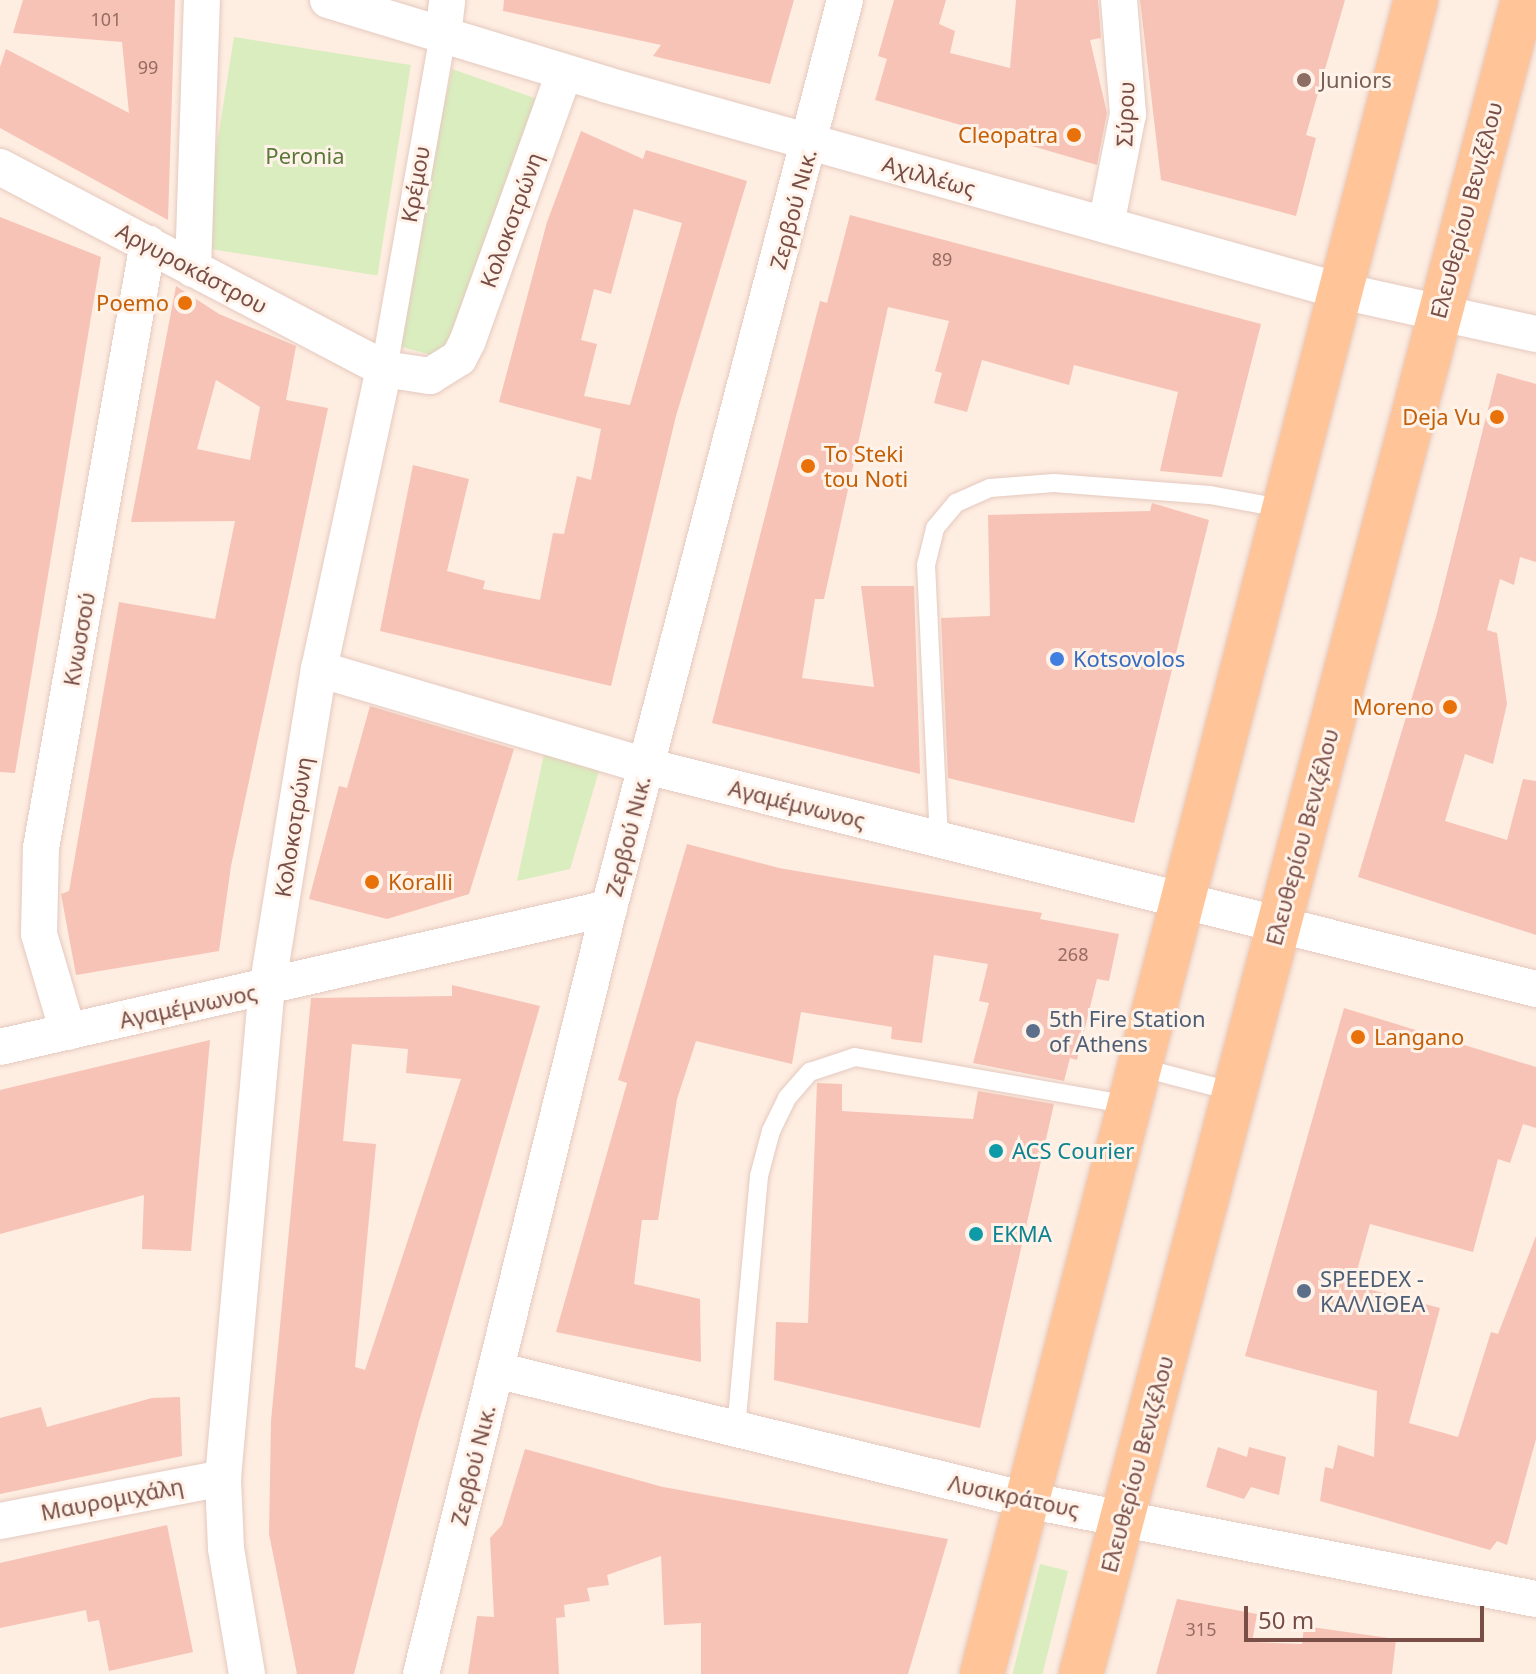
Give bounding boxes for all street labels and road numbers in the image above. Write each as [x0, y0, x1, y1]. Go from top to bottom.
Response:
street label: Σύρου [1111, 81, 1139, 147]
street label: Ελευθερίου Βενιζέλου [1424, 99, 1508, 321]
street label: Κρέμου [395, 144, 435, 224]
street label: Ζερβού Νικ. [764, 146, 822, 272]
street label: Κολοκοτρώνη [474, 149, 548, 291]
street label: Αχιλλέως [879, 150, 979, 202]
street label: Αργυροκάστρου [112, 217, 272, 319]
street label: Κνωσσού [58, 590, 100, 688]
street label: Ελευθερίου Βενιζέλου [1260, 726, 1344, 948]
street label: Κολοκοτρώνη [269, 755, 317, 899]
street label: Ζερβού Νικ. [600, 773, 656, 899]
street label: Αγαμέμνωνος [726, 774, 868, 834]
street label: Αγαμέμνωνος [117, 979, 259, 1033]
street label: Ελευθερίου Βενιζέλου [1095, 1353, 1179, 1575]
street label: Ζερβού Νικ. [445, 1402, 501, 1528]
street label: Λυσικράτους [946, 1469, 1082, 1523]
street label: Μαυρομιχάλη [38, 1472, 186, 1526]

